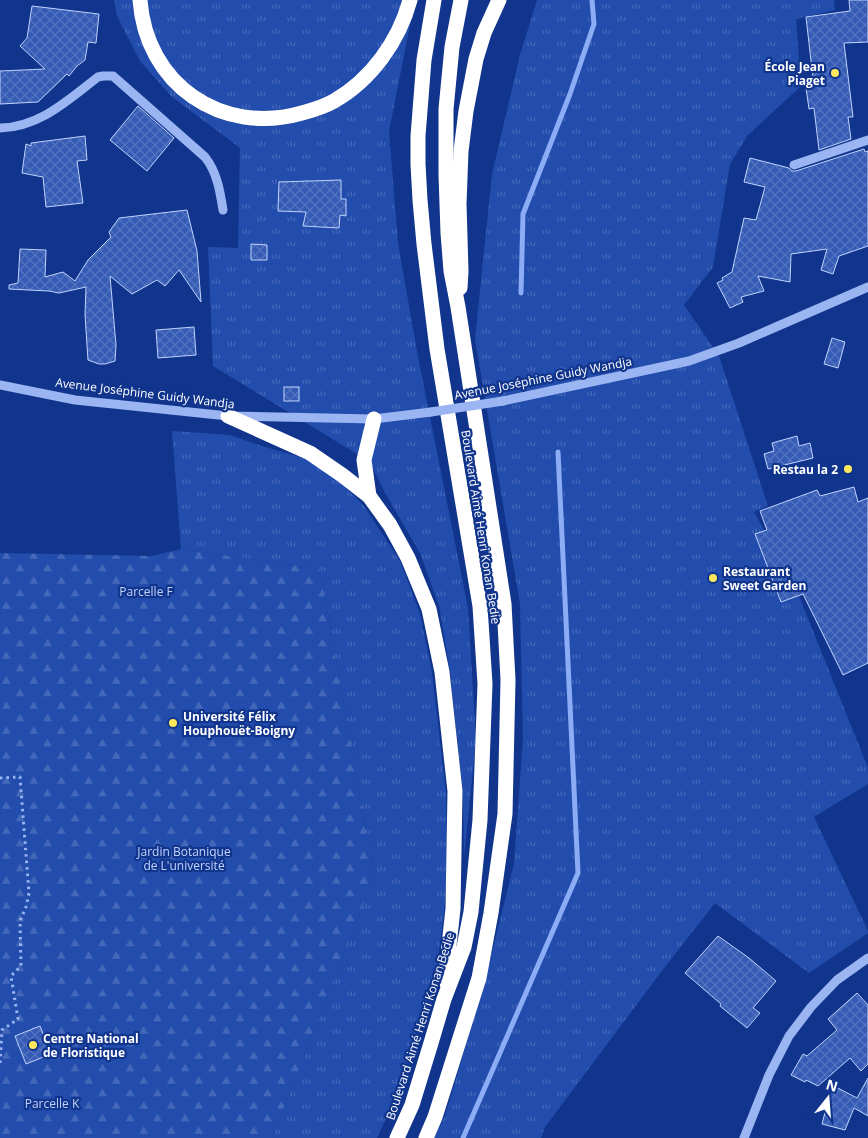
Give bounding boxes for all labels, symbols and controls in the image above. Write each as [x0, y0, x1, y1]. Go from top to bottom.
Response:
place label: École Jean Piaget [765, 58, 825, 89]
marker: École Jean Piaget [829, 67, 841, 79]
street label: Avenue Joséphine Guidy Wandja [453, 352, 633, 404]
street label: Avenue Joséphine Guidy Wandja [54, 374, 236, 412]
street label: Boulevard Aimé Henri Konan Bedie [457, 429, 505, 626]
place label: Restau la 2 [773, 461, 838, 478]
marker: Restau la 2 [842, 463, 854, 475]
place label: Restaurant Sweet Garden [723, 563, 806, 594]
marker: Restaurant Sweet Garden [707, 572, 719, 584]
park label: Parcelle F [119, 583, 173, 600]
place label: Université Félix Houphouët-Boigny [183, 708, 295, 739]
marker: Université Félix Houphouët-Boigny [167, 717, 179, 729]
park label: Jardin Botanique de L'université [136, 843, 231, 874]
street label: Boulevard Aimé Henri Konan Bedie [382, 930, 459, 1122]
place label: Centre National de Floristique [43, 1030, 139, 1061]
marker: Centre National de Floristique [27, 1039, 39, 1051]
north arrow [803, 1073, 853, 1123]
text: N [824, 1074, 840, 1096]
park label: Parcelle K [25, 1095, 80, 1112]

